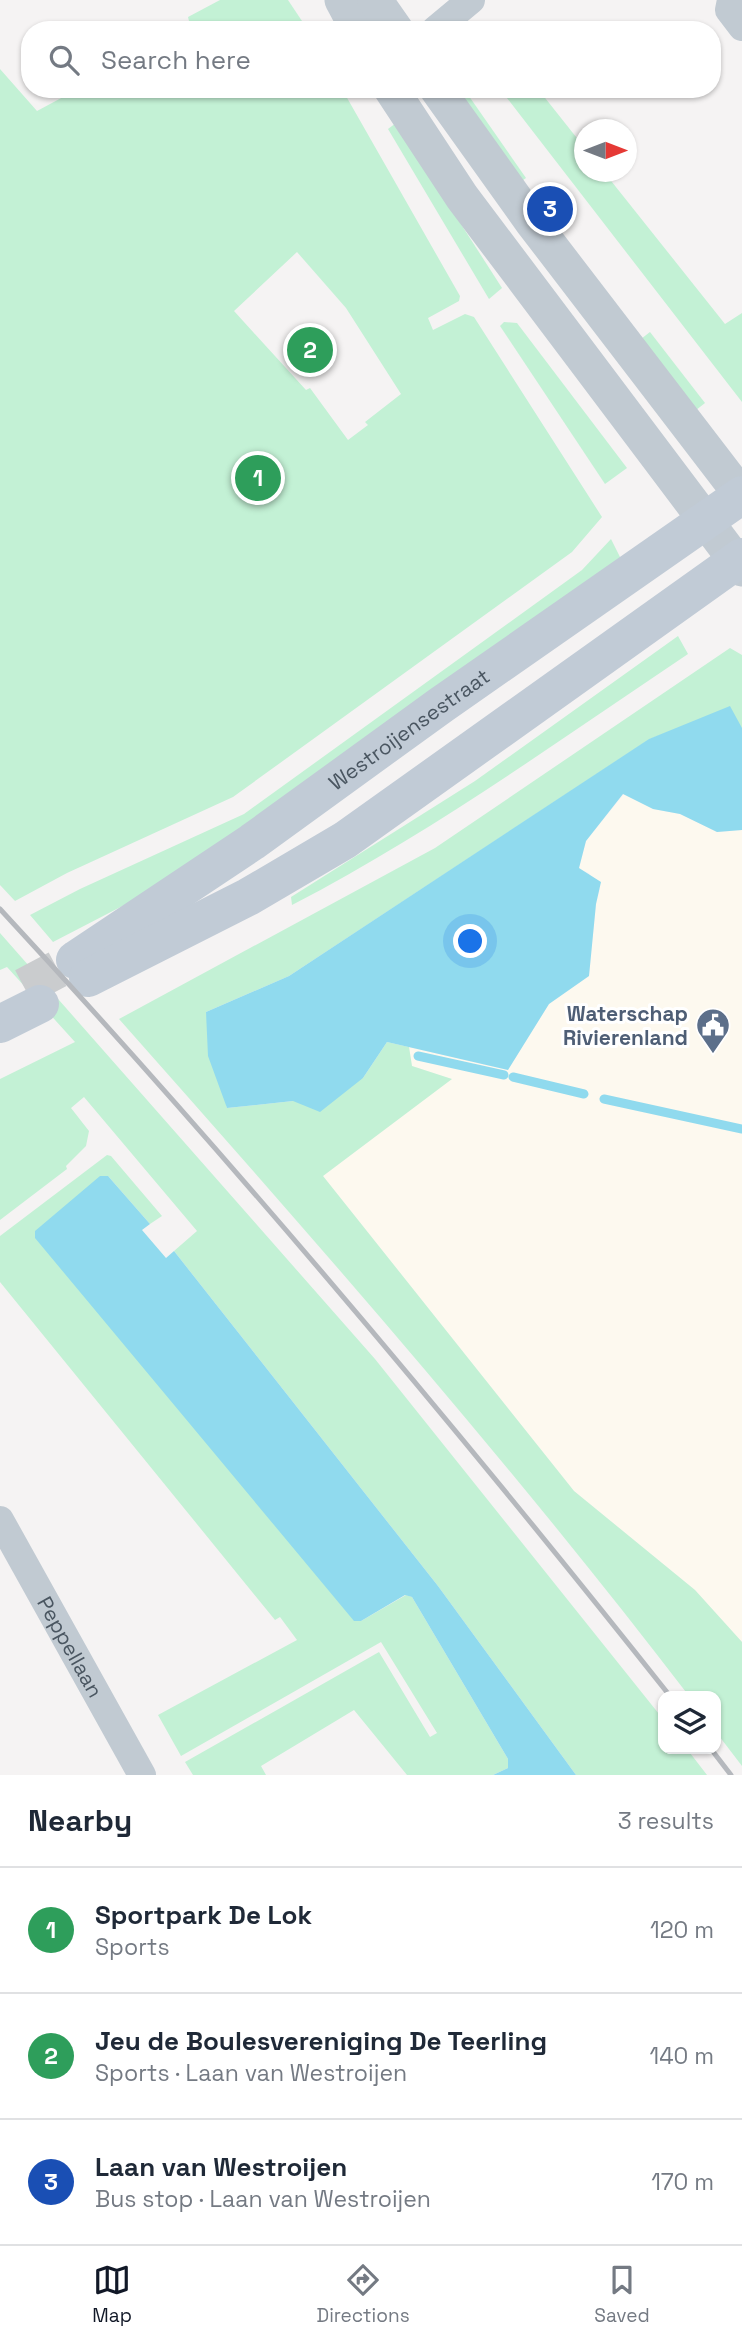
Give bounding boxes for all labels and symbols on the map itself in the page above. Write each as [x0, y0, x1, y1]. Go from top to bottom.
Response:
north arrow [574, 119, 637, 182]
pin: 3 [527, 183, 573, 235]
pin: 2 [287, 324, 333, 376]
pin: 1 [235, 452, 281, 504]
street label: Westroijensestraat [323, 662, 495, 796]
your location [453, 924, 487, 958]
place label: Waterschap Rivierenland [563, 1000, 688, 1051]
public building icon: Waterschap Rivierenland [694, 1006, 732, 1055]
street label: Peppellaan [32, 1591, 109, 1702]

